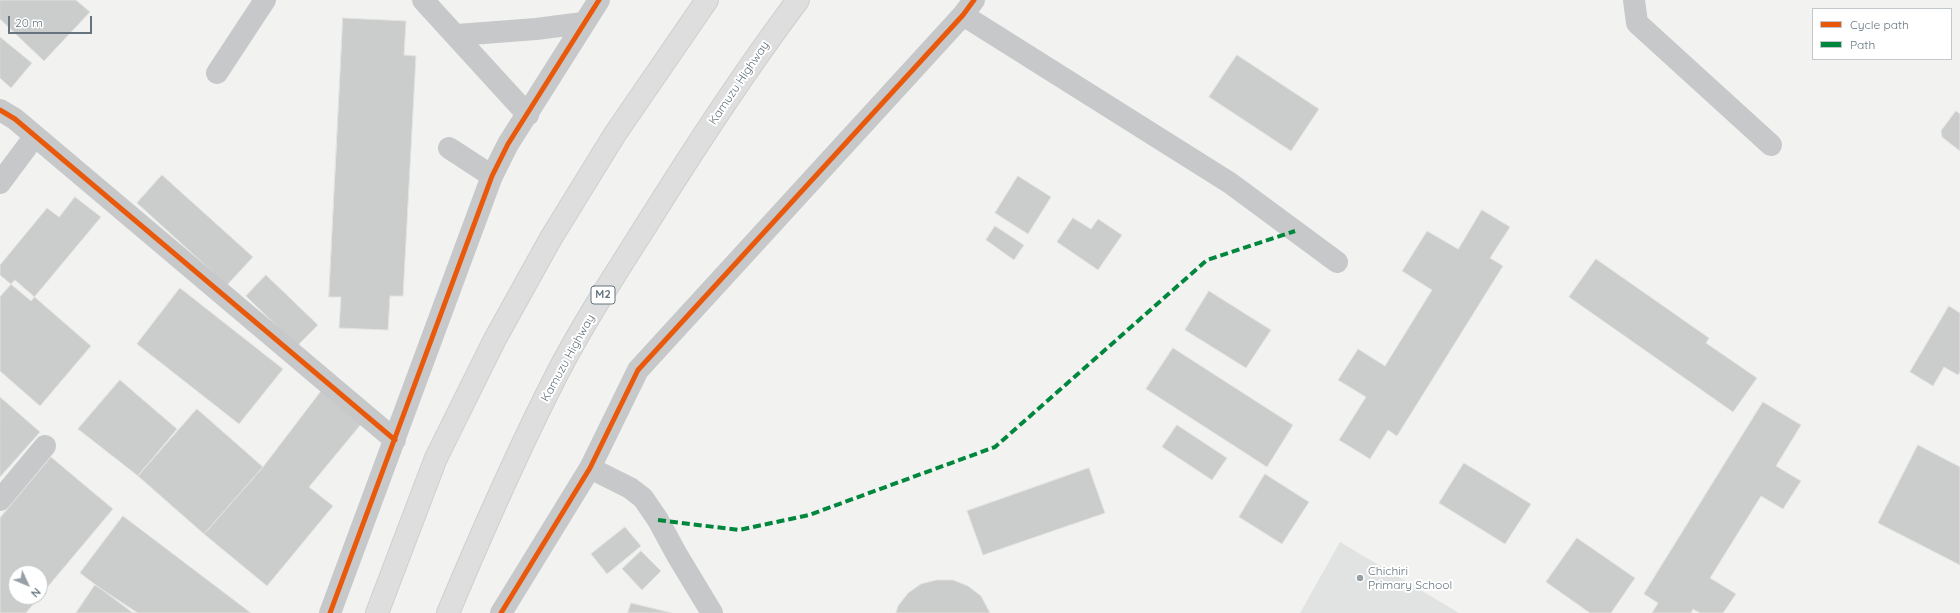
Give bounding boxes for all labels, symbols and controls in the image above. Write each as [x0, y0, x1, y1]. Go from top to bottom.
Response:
scale bar [10, 8, 94, 34]
legend [1812, 8, 1952, 60]
text: 20 m [15, 15, 43, 30]
text: Cycle path [1850, 17, 1909, 32]
text: Path [1850, 37, 1875, 52]
street label: Kamuzu Highway [706, 38, 772, 128]
road number: M2 [591, 286, 615, 304]
street label: Kamuzu Highway [538, 312, 598, 404]
place label: Chichiri Primary School [1368, 564, 1452, 592]
north arrow [8, 565, 48, 605]
marker: Chichiri Primary School [1355, 573, 1365, 583]
text: N [28, 585, 44, 600]

